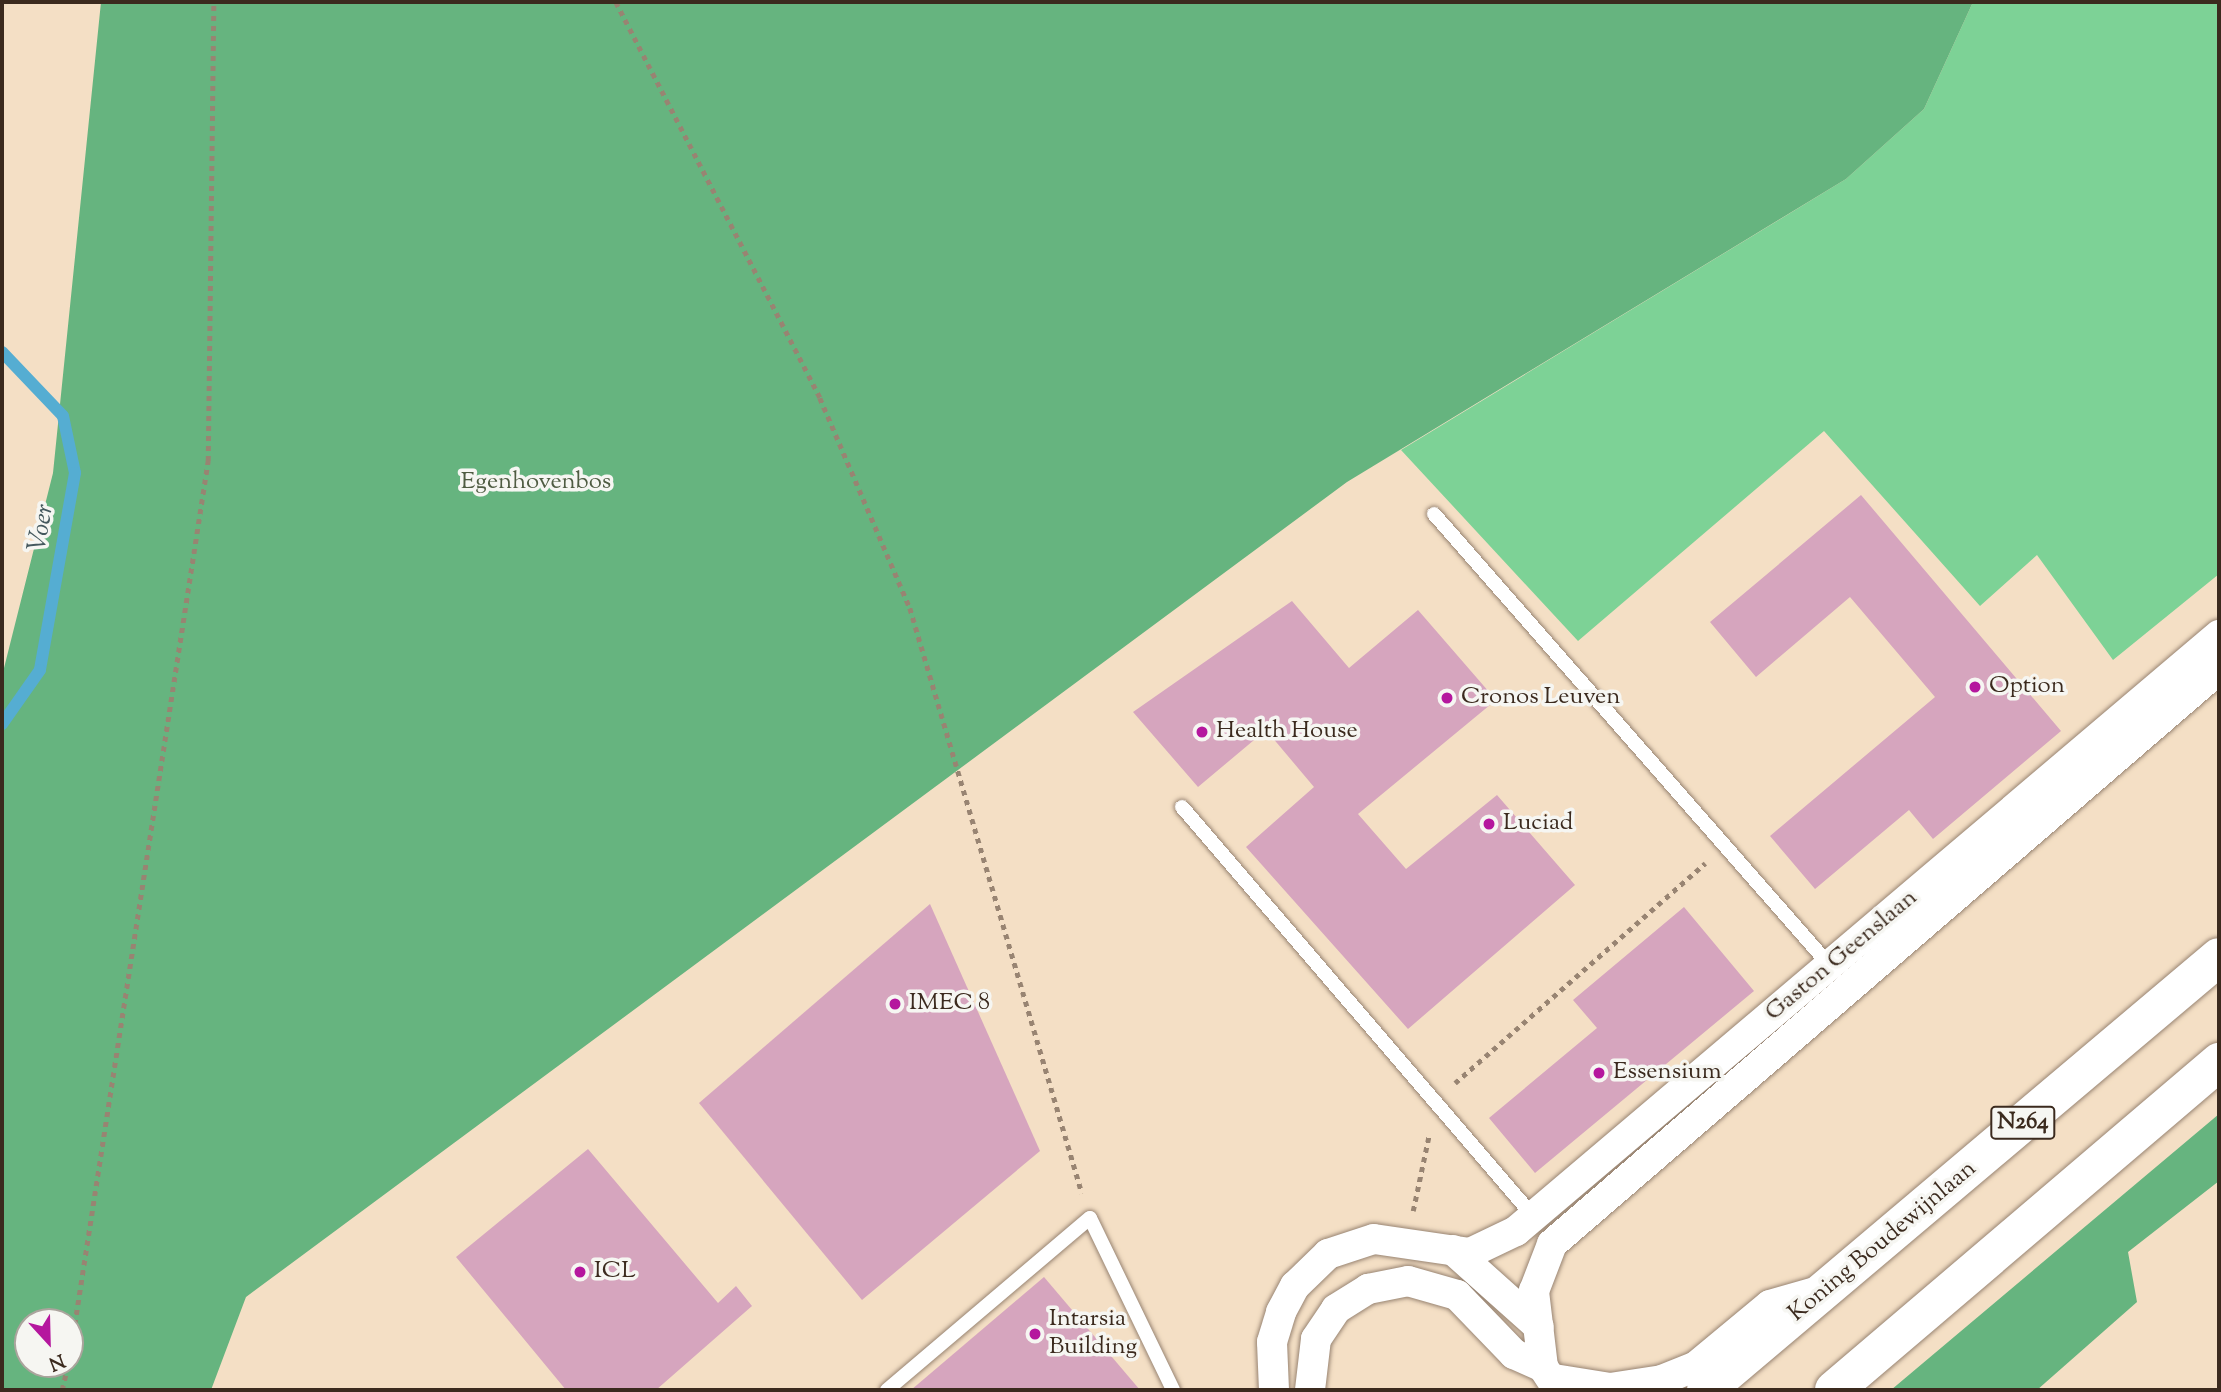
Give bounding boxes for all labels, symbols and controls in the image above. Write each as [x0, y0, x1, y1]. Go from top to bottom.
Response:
park label: Egenhovenbos [461, 469, 611, 497]
water label: Voer [23, 502, 61, 554]
place label: Option [1989, 673, 2065, 701]
marker: Option [1967, 679, 1983, 695]
place label: Cronos Leuven [1461, 684, 1620, 712]
marker: Cronos Leuven [1439, 690, 1455, 706]
place label: Health House [1216, 718, 1358, 746]
marker: Health House [1194, 724, 1210, 740]
place label: Luciad [1503, 810, 1573, 838]
marker: Luciad [1481, 816, 1497, 832]
street label: Gaston Geenslaan [1760, 884, 1924, 1028]
place label: IMEC 8 [909, 990, 990, 1018]
marker: IMEC 8 [887, 996, 903, 1012]
place label: Essensium [1613, 1059, 1722, 1087]
marker: Essensium [1591, 1065, 1607, 1081]
road number: N264 [1990, 1104, 2056, 1142]
street label: Koning Boudewijnlaan [1783, 1155, 1983, 1329]
place label: ICL [594, 1258, 636, 1286]
marker: ICL [572, 1264, 588, 1280]
place label: Intarsia Building [1049, 1306, 1137, 1362]
north arrow [14, 1308, 84, 1378]
marker: Intarsia Building [1027, 1326, 1043, 1342]
text: N [44, 1346, 68, 1376]

